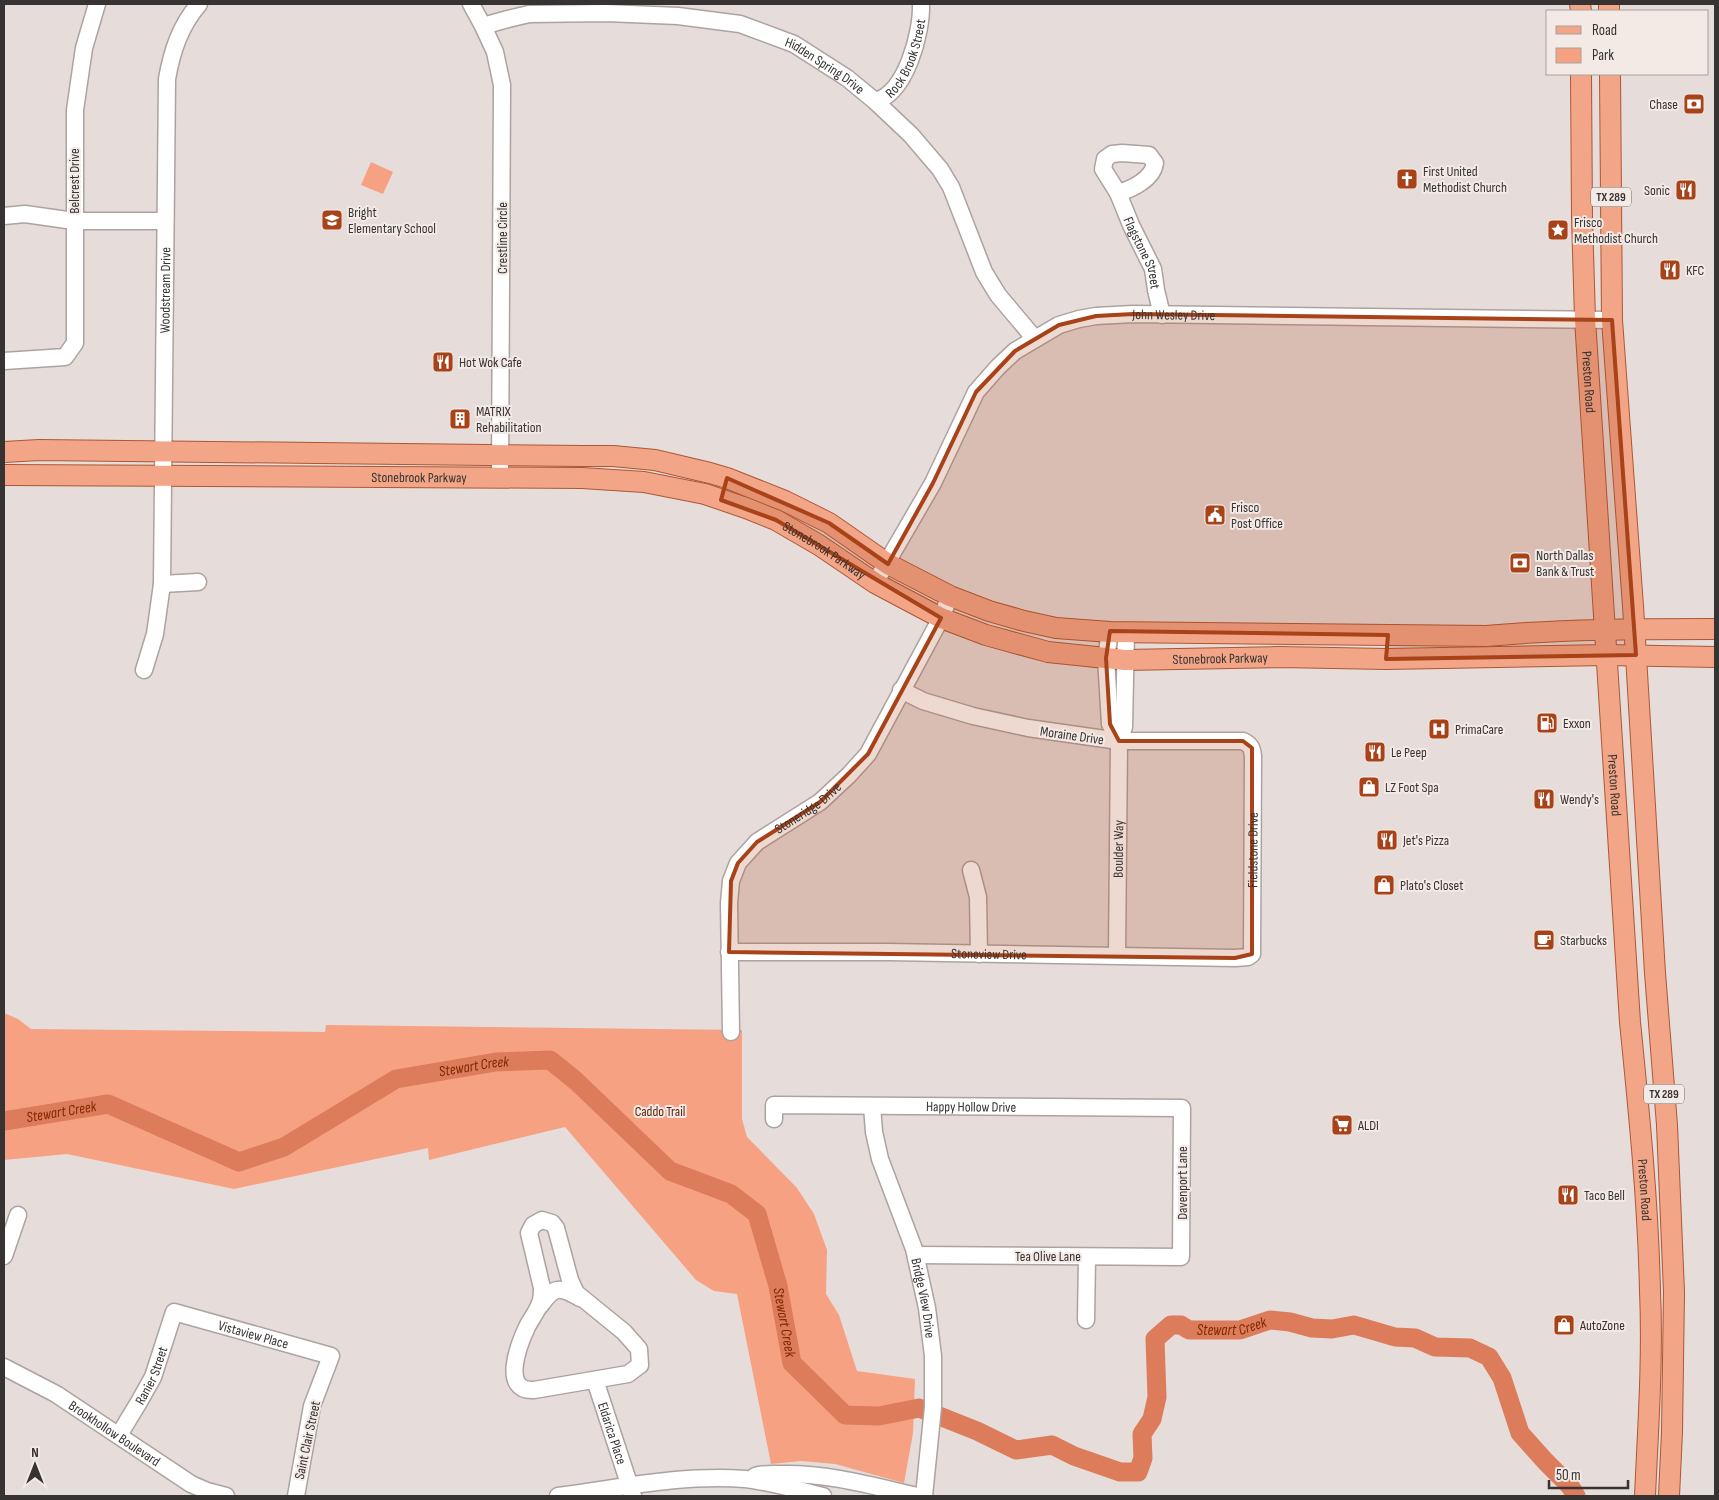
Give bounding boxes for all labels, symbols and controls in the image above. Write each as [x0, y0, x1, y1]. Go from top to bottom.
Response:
legend [1546, 10, 1709, 75]
street label: Rock Brook Street [882, 18, 929, 102]
text: Road [1592, 21, 1617, 40]
street label: Hidden Spring Drive [783, 33, 868, 98]
text: Park [1592, 46, 1614, 65]
bank icon: Chase [1682, 92, 1706, 116]
place label: Chase [1649, 96, 1678, 113]
street label: Belcrest Drive [66, 148, 83, 214]
place label: First United Methodist Church [1423, 163, 1507, 196]
church icon: First United Methodist Church [1395, 167, 1419, 191]
restaurant icon: Sonic [1674, 178, 1698, 202]
place label: Sonic [1644, 182, 1670, 199]
road number: TX 289 [1591, 188, 1631, 206]
street label: Crestline Circle [494, 202, 511, 274]
place label: Bright Elementary School [348, 204, 436, 237]
school or university icon: Bright Elementary School [320, 208, 344, 232]
street label: Flagstone Street [1120, 214, 1164, 290]
place label: Frisco Methodist Church [1574, 214, 1658, 247]
place icon: Frisco Methodist Church [1546, 218, 1570, 242]
street label: Woodstream Drive [156, 247, 174, 333]
restaurant icon: KFC [1658, 258, 1682, 282]
place label: KFC [1686, 262, 1705, 279]
street label: John Wesley Drive [1131, 306, 1215, 324]
restaurant icon: Hot Wok Cafe [431, 350, 455, 374]
street label: Preston Road [1578, 350, 1599, 413]
place label: Hot Wok Cafe [459, 354, 522, 371]
place label: MATRIX Rehabilitation [476, 403, 542, 436]
building icon: MATRIX Rehabilitation [448, 407, 472, 431]
street label: Stonebrook Parkway [371, 469, 467, 486]
place label: Frisco Post Office [1231, 499, 1283, 532]
public building icon: Frisco Post Office [1203, 503, 1227, 527]
street label: Stonebrook Parkway [780, 518, 870, 584]
place label: North Dallas Bank & Trust [1536, 547, 1594, 580]
bank icon: North Dallas Bank & Trust [1508, 551, 1532, 575]
street label: Stonebrook Parkway [1172, 649, 1269, 668]
fuel station icon: Exxon [1535, 711, 1559, 735]
place label: Exxon [1563, 715, 1591, 732]
hospital icon: PrimaCare [1427, 717, 1451, 741]
place label: PrimaCare [1455, 721, 1503, 738]
street label: Moraine Drive [1039, 723, 1105, 748]
restaurant icon: Le Peep [1363, 740, 1387, 764]
place label: Le Peep [1391, 744, 1427, 761]
street label: Preston Road [1604, 754, 1625, 817]
shop icon: LZ Foot Spa [1357, 775, 1381, 799]
street label: Stoneridge Drive [772, 779, 845, 838]
place label: LZ Foot Spa [1385, 779, 1439, 796]
restaurant icon: Wendy's [1532, 787, 1556, 811]
place label: Wendy's [1560, 791, 1599, 808]
street label: Fieldstone Drive [1244, 812, 1262, 888]
street label: Boulder Way [1110, 819, 1127, 878]
restaurant icon: Jet's Pizza [1375, 828, 1399, 852]
place label: Jet's Pizza [1402, 832, 1449, 849]
shop icon: Plato's Closet [1372, 873, 1396, 897]
place label: Plato's Closet [1400, 877, 1463, 894]
cafe icon: Starbucks [1532, 928, 1556, 952]
place label: Starbucks [1560, 932, 1607, 949]
street label: Stoneview Drive [951, 945, 1027, 963]
water label: Stewart Creek [438, 1053, 509, 1082]
road number: TX 289 [1644, 1084, 1684, 1104]
water label: Stewart Creek [25, 1097, 98, 1127]
street label: Happy Hollow Drive [926, 1098, 1016, 1116]
park label: Caddo Trail [635, 1103, 685, 1120]
supermarket icon: ALDI [1330, 1113, 1354, 1137]
place label: ALDI [1357, 1117, 1379, 1134]
street label: Davenport Lane [1174, 1146, 1191, 1220]
street label: Preston Road [1634, 1158, 1655, 1221]
restaurant icon: Taco Bell [1556, 1183, 1580, 1207]
place label: Taco Bell [1584, 1187, 1625, 1204]
street label: Tea Olive Lane [1015, 1248, 1081, 1265]
street label: Bridge View Drive [907, 1257, 939, 1339]
water label: Stewart Creek [768, 1286, 800, 1359]
water label: Stewart Creek [1197, 1313, 1269, 1340]
shop icon: AutoZone [1552, 1313, 1576, 1337]
street label: Vistaview Place [216, 1317, 290, 1353]
place label: AutoZone [1579, 1317, 1625, 1334]
street label: Ranier Street [131, 1344, 171, 1408]
street label: Brookhollow Boulevard [65, 1397, 163, 1470]
street label: Saint Clair Street [291, 1399, 324, 1481]
street label: Eldarica Place [594, 1400, 630, 1467]
north arrow [10, 1440, 60, 1490]
text: N [31, 1444, 39, 1461]
scale bar [1549, 1458, 1628, 1490]
text: 50 m [1556, 1466, 1581, 1485]

